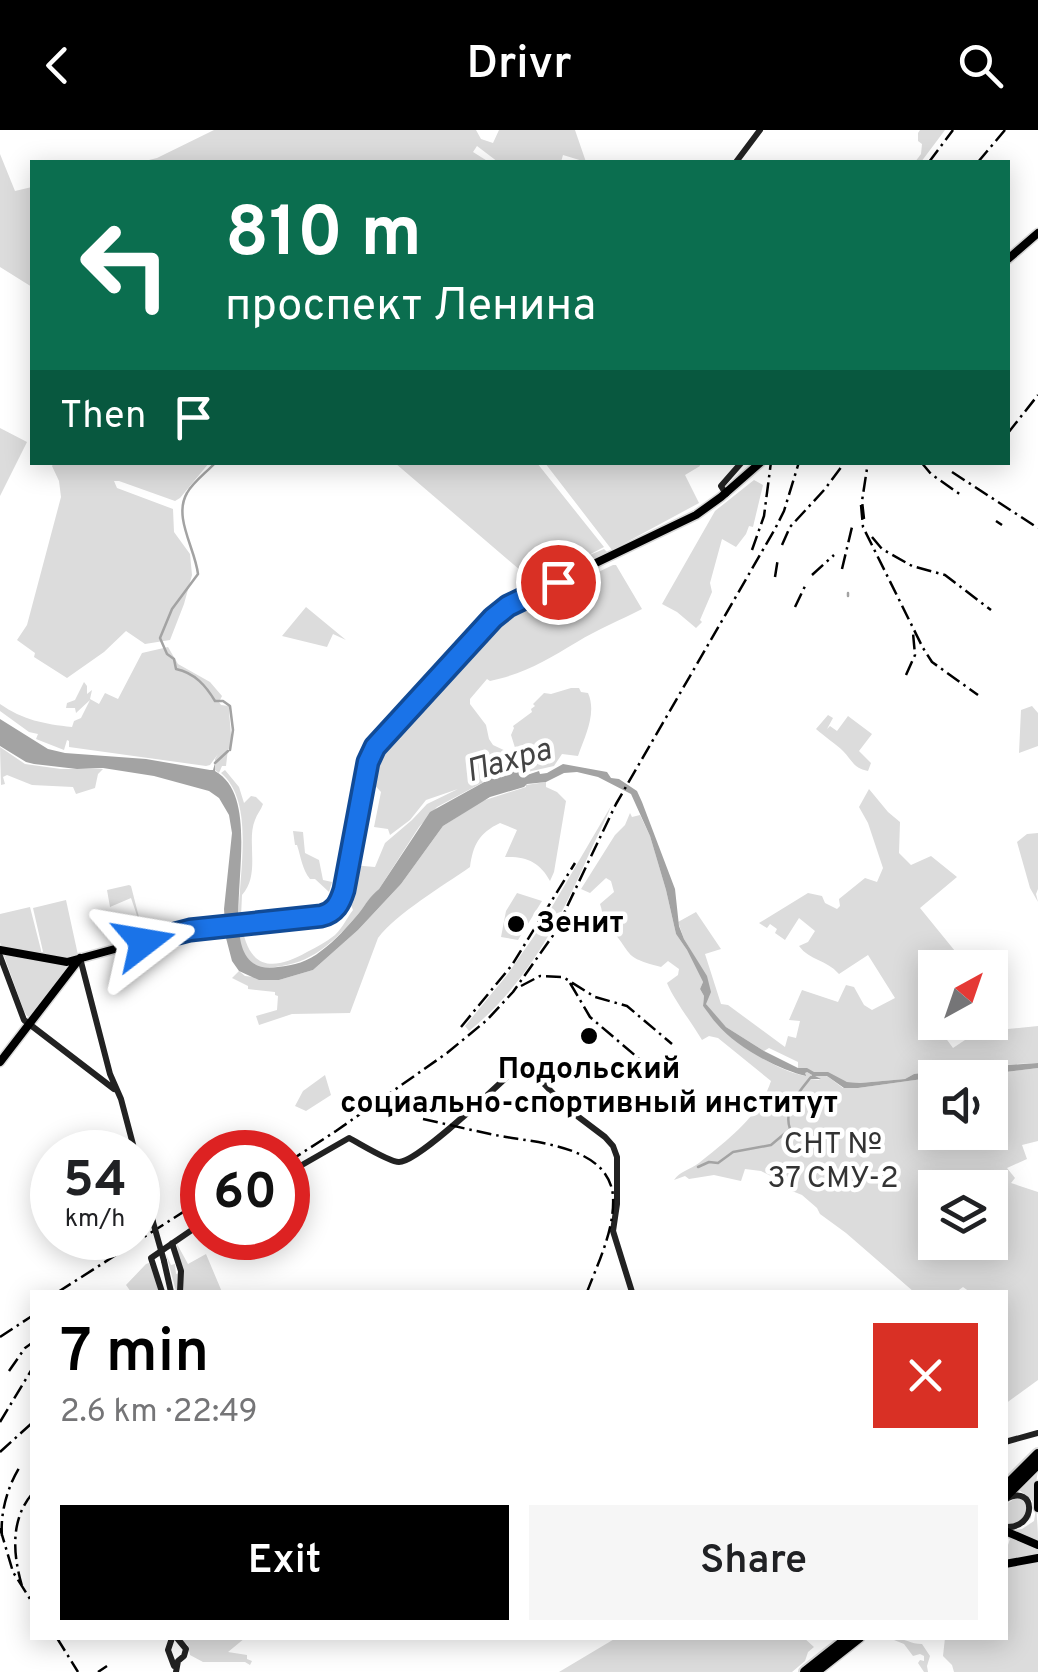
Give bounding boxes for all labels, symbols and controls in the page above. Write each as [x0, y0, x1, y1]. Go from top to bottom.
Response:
text: Drivr [466, 37, 572, 94]
icon: back [30, 38, 85, 93]
icon: search [953, 38, 1008, 93]
text: 810 m [225, 192, 422, 281]
icon: left [60, 200, 190, 330]
text: проспект Ленина [225, 279, 596, 336]
icon: arrive [166, 390, 221, 445]
text: Then [60, 393, 146, 442]
pin [516, 540, 601, 625]
icon: arrive [531, 555, 586, 610]
water label: Пахра [462, 731, 557, 793]
position arrow [92, 890, 196, 994]
place label: Зенит [536, 906, 624, 943]
marker: Зенит [505, 913, 527, 935]
north arrow [918, 950, 1008, 1040]
map controls [918, 950, 1008, 1260]
marker: Подольский социально-спортивный институт [578, 1025, 600, 1047]
place label: Подольский социально-спортивный институт [340, 1052, 838, 1123]
button: sound [918, 1060, 1008, 1150]
park label: СНТ № 37 СМУ-2 [767, 1127, 899, 1198]
speed limit sign: 60 [180, 1130, 310, 1260]
text: 54 [63, 1151, 127, 1214]
button: layers [918, 1170, 1008, 1260]
text: km/h [65, 1204, 125, 1236]
text: 7 min [60, 1317, 209, 1393]
button: close [873, 1323, 978, 1428]
text: 2.6 km · 22:49 [60, 1393, 258, 1433]
button: Exit [60, 1505, 509, 1620]
button: Share [529, 1505, 978, 1620]

